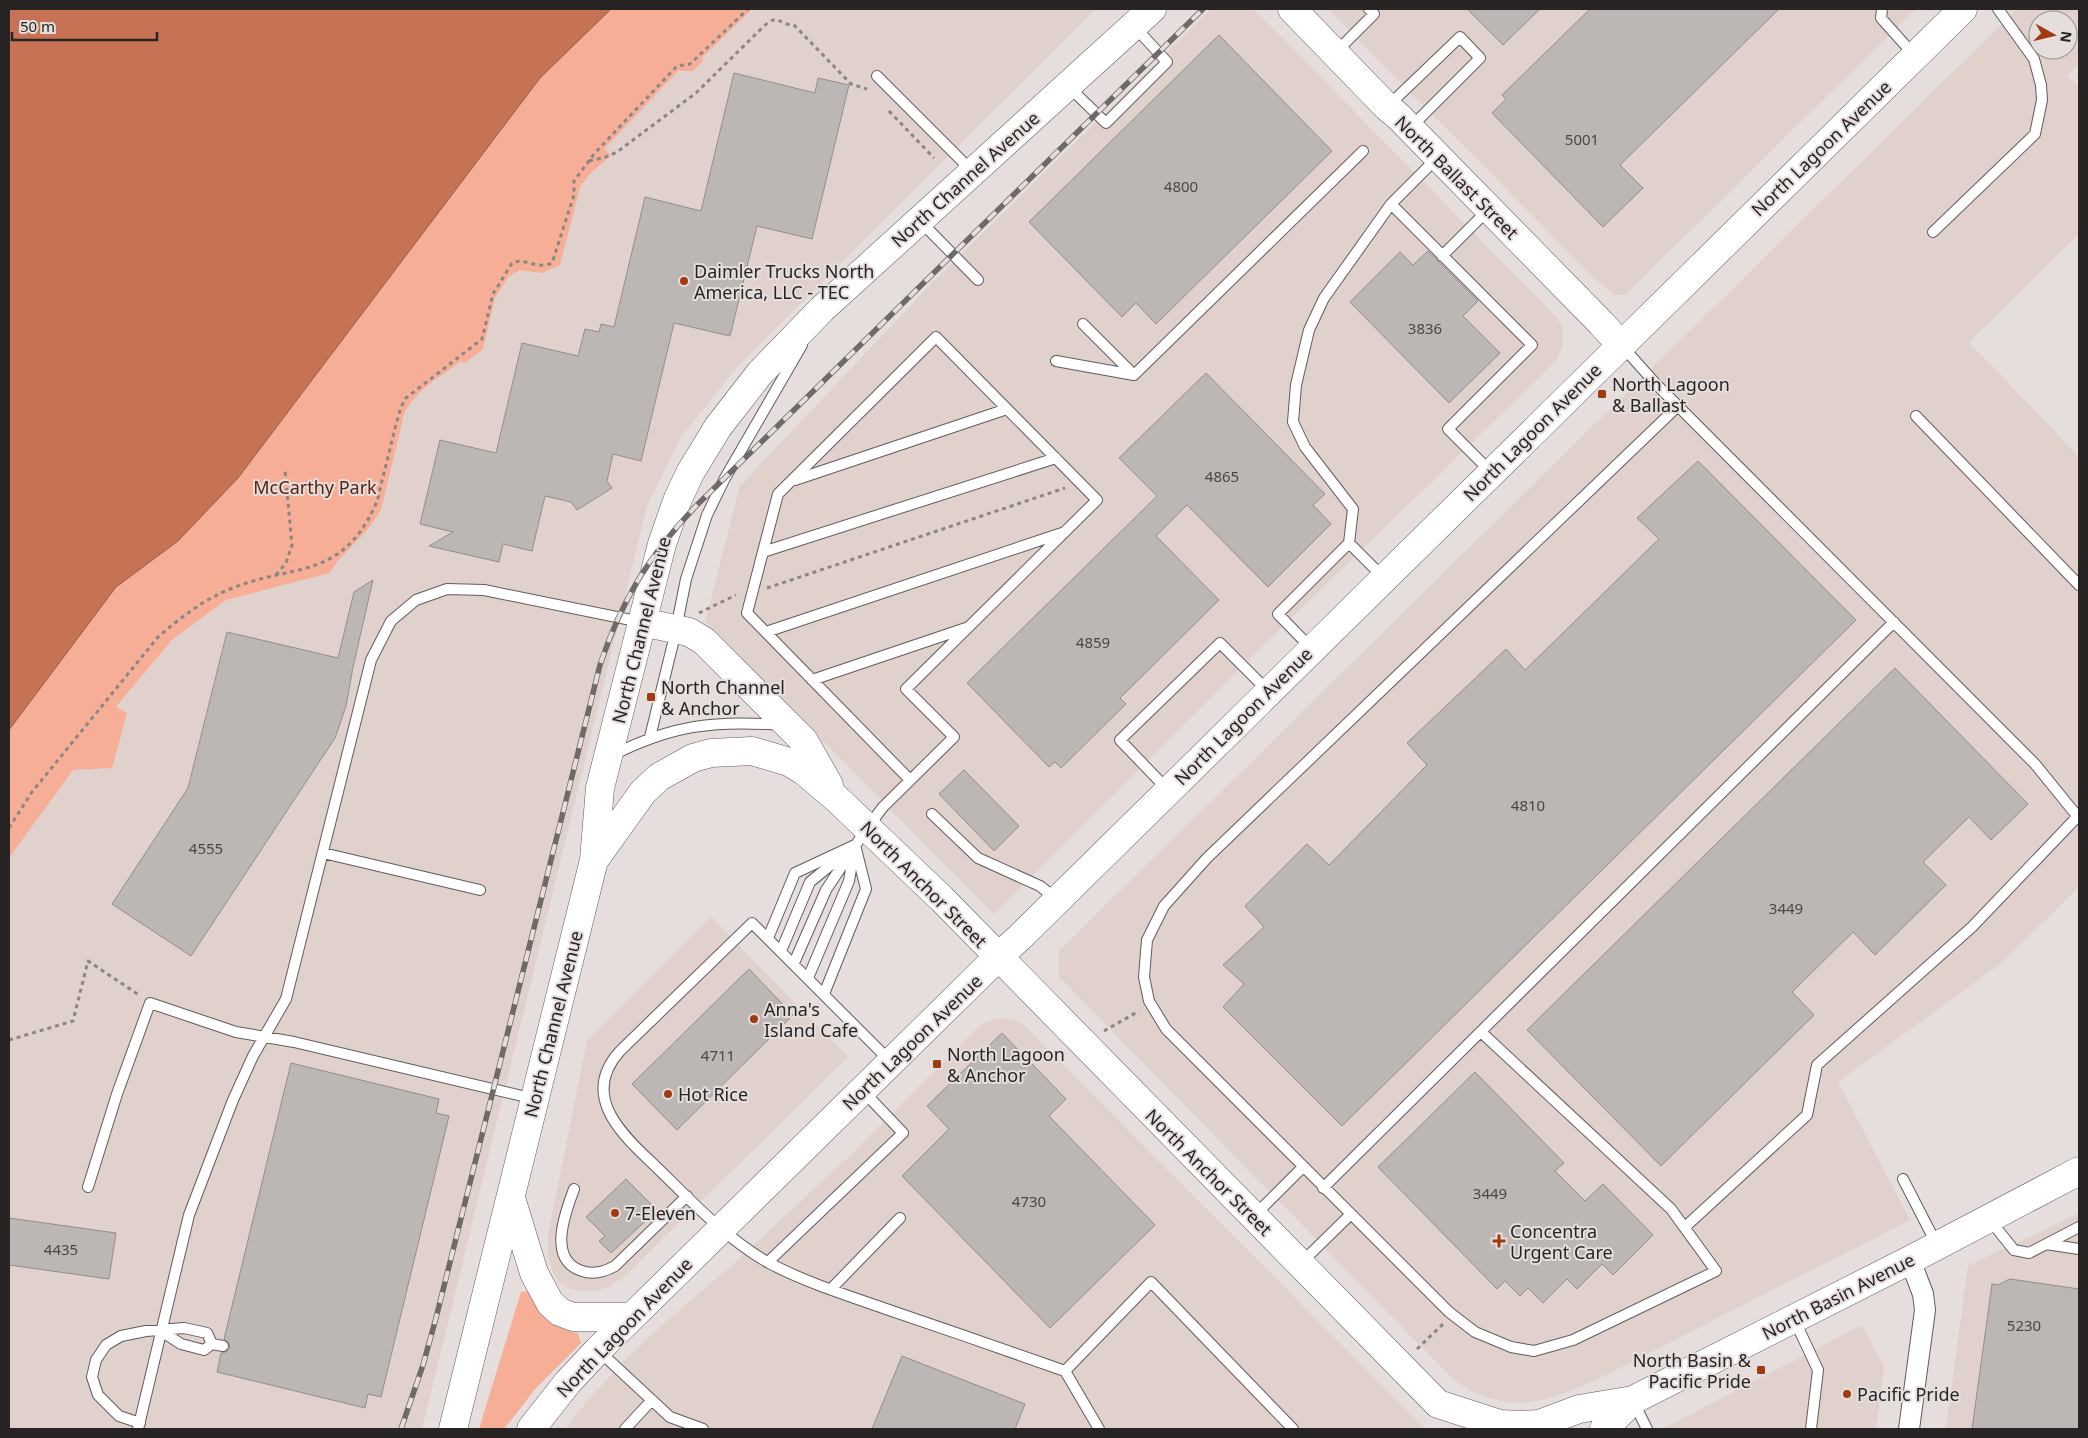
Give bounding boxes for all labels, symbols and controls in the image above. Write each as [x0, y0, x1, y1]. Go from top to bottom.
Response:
scale bar [12, 10, 158, 42]
north arrow [2028, 10, 2078, 60]
text: 50 m [20, 16, 55, 36]
text: N [2056, 30, 2077, 44]
street label: North Lagoon Avenue [1746, 75, 1896, 221]
street label: North Channel Avenue [886, 106, 1044, 252]
street label: North Ballast Street [1390, 110, 1524, 244]
house number: 5001 [1565, 129, 1599, 149]
house number: 4800 [1164, 176, 1198, 196]
place label: Daimler Trucks North America, LLC - TEC [694, 259, 874, 304]
marker: Daimler Trucks North America, LLC - TEC [678, 275, 690, 287]
house number: 3836 [1408, 318, 1442, 338]
street label: North Lagoon Avenue [1458, 358, 1606, 506]
place label: North Lagoon & Ballast [1612, 372, 1730, 417]
marker: North Lagoon & Ballast [1596, 388, 1608, 400]
house number: 4865 [1205, 466, 1239, 486]
park label: McCarthy Park [253, 475, 377, 499]
street label: North Channel Avenue [606, 534, 676, 726]
house number: 4859 [1076, 632, 1110, 652]
street label: North Lagoon Avenue [1169, 642, 1317, 790]
place label: North Channel & Anchor [661, 675, 785, 720]
marker: North Channel & Anchor [645, 691, 657, 703]
house number: 4810 [1511, 795, 1545, 815]
street label: North Anchor Street [855, 815, 993, 953]
house number: 4555 [189, 838, 223, 858]
house number: 3449 [1769, 898, 1803, 918]
street label: North Channel Avenue [518, 928, 588, 1120]
street label: North Lagoon Avenue [837, 969, 987, 1115]
place label: Anna's Island Cafe [764, 997, 858, 1042]
marker: Anna's Island Cafe [748, 1013, 760, 1025]
place label: North Lagoon & Anchor [947, 1042, 1065, 1087]
house number: 4711 [701, 1045, 735, 1065]
marker: North Lagoon & Anchor [931, 1058, 943, 1070]
place label: Hot Rice [678, 1082, 748, 1106]
marker: Hot Rice [662, 1088, 674, 1100]
street label: North Anchor Street [1140, 1103, 1278, 1241]
house number: 3449 [1473, 1183, 1507, 1203]
house number: 4730 [1012, 1191, 1046, 1211]
place label: 7-Eleven [625, 1201, 696, 1225]
marker: 7-Eleven [609, 1207, 621, 1219]
place label: Concentra Urgent Care [1510, 1219, 1613, 1264]
marker: Concentra Urgent Care [1492, 1234, 1506, 1248]
house number: 4435 [44, 1239, 78, 1259]
street label: North Basin Avenue [1758, 1247, 1918, 1345]
street label: North Lagoon Avenue [551, 1252, 697, 1402]
house number: 5230 [2007, 1315, 2041, 1335]
place label: North Basin & Pacific Pride [1633, 1348, 1752, 1393]
marker: North Basin & Pacific Pride [1755, 1364, 1767, 1376]
place label: Pacific Pride [1857, 1382, 1960, 1406]
marker: Pacific Pride [1841, 1388, 1853, 1400]

